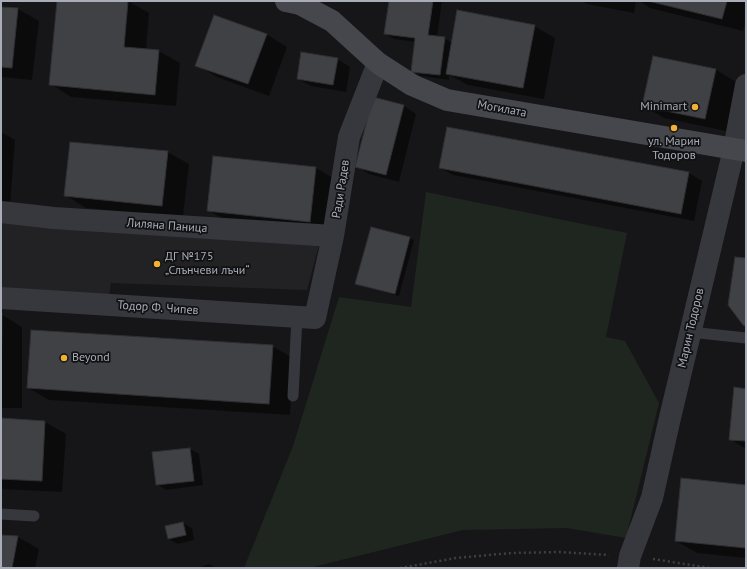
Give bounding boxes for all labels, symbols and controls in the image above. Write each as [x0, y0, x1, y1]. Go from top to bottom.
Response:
street label: Могилата [476, 98, 528, 120]
place label: Minimart [640, 100, 687, 114]
marker: Minimart [690, 102, 700, 112]
marker: ул. Марин Тодоров [669, 123, 679, 133]
place label: ул. Марин Тодоров [648, 135, 700, 163]
street label: Ради Радев [329, 159, 353, 219]
street label: Лиляна Паница [126, 216, 208, 236]
place label: ДГ №175 „Слънчеви лъчи“ [165, 250, 249, 278]
marker: ДГ №175 „Слънчеви лъчи“ [152, 259, 162, 269]
street label: Марин Тодоров [675, 287, 707, 369]
street label: Тодор Ф. Чипев [117, 298, 199, 318]
place label: Beyond [72, 351, 110, 365]
marker: Beyond [59, 353, 69, 363]

